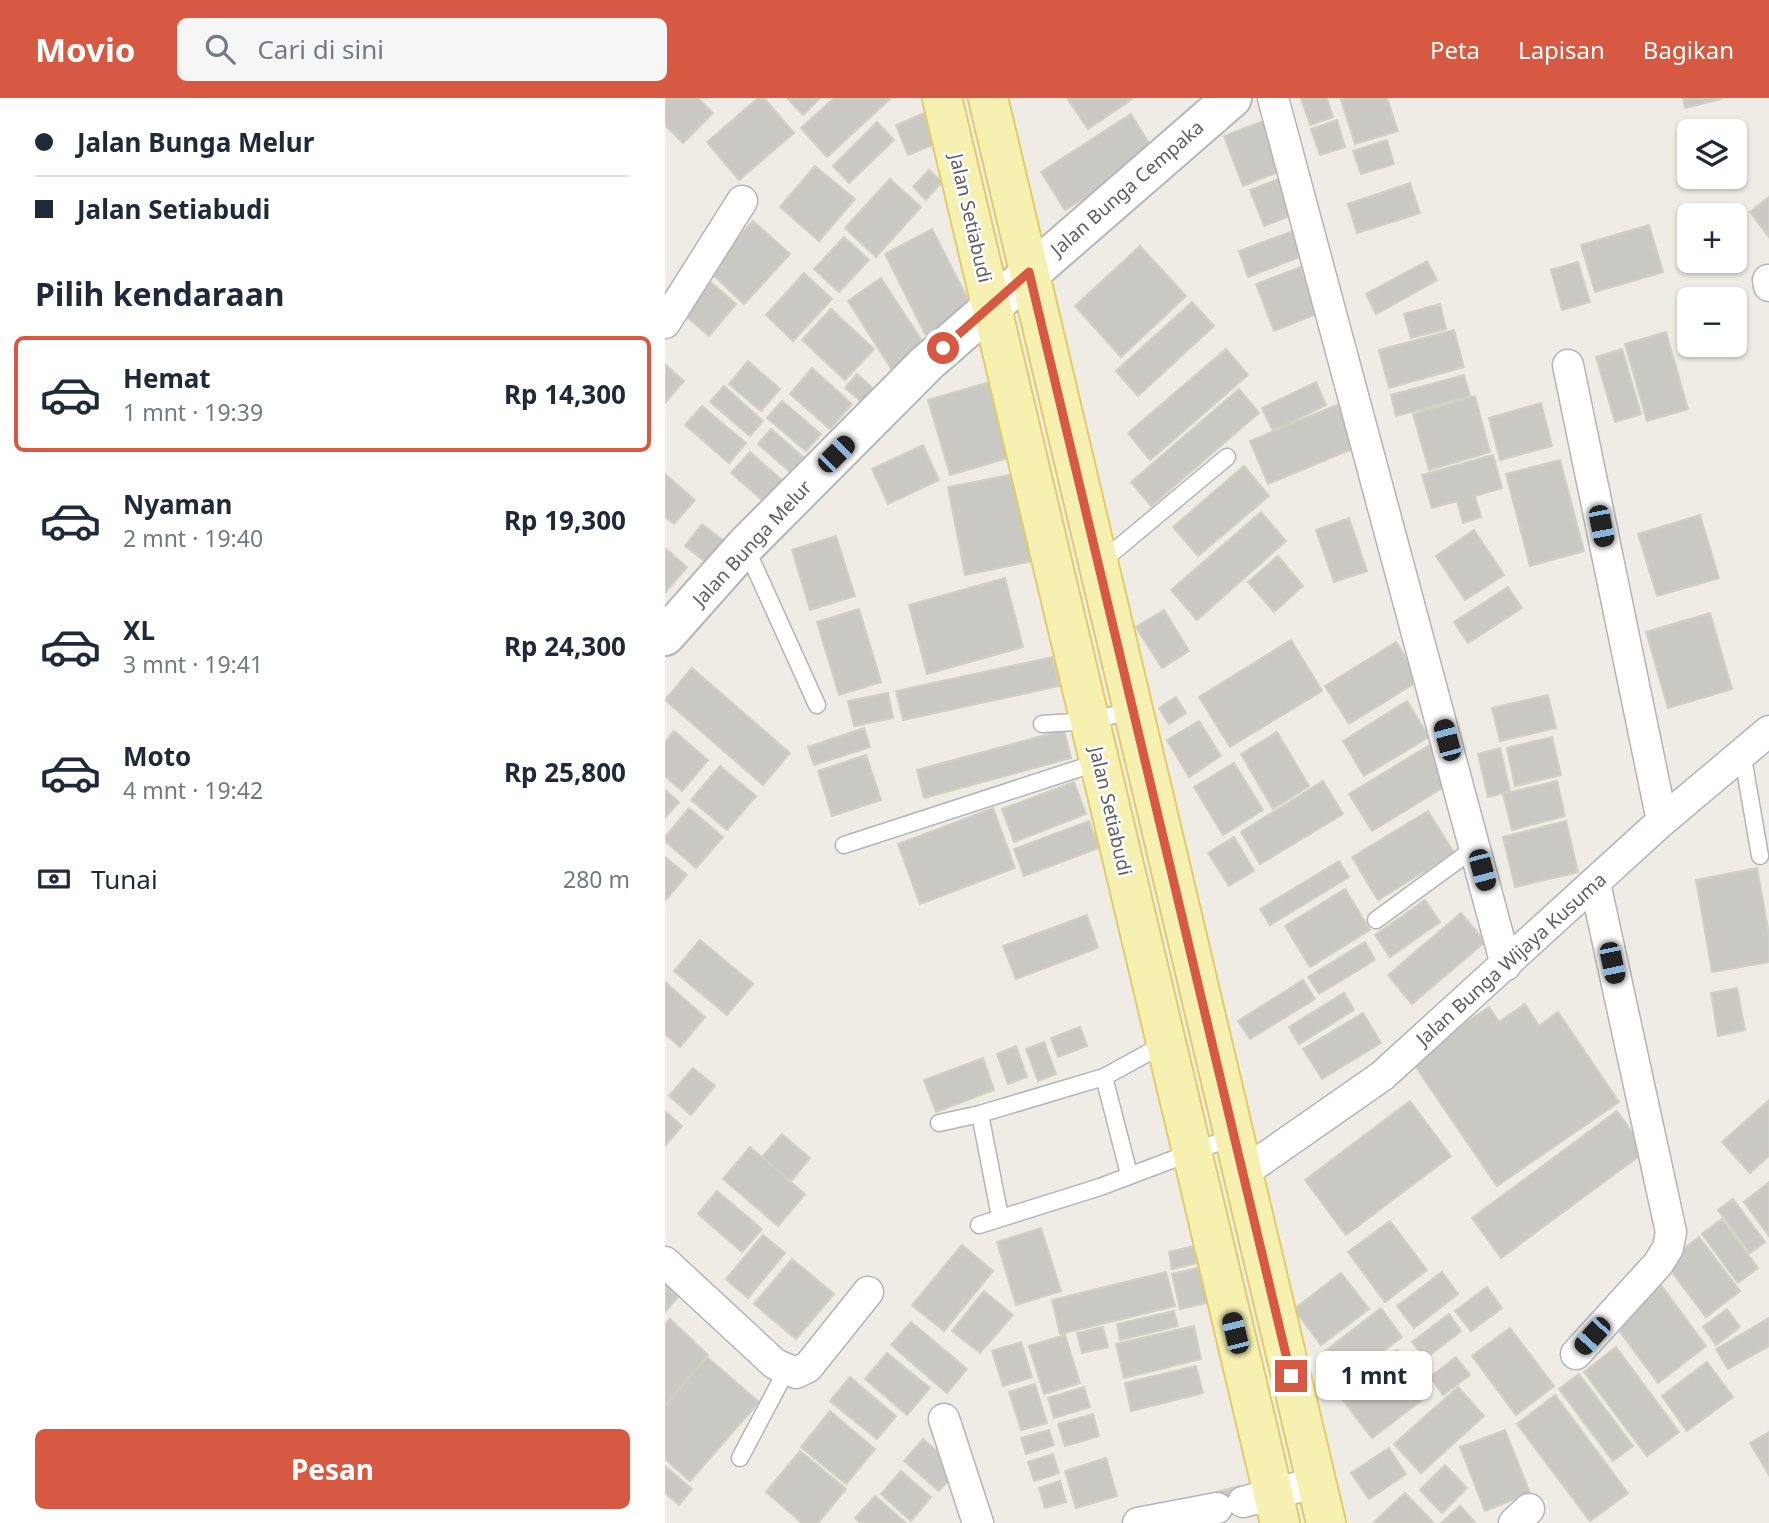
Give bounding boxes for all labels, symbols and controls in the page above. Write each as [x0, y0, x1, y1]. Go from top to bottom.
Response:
search box [177, 18, 667, 81]
text: Movio [35, 27, 135, 72]
icon: search [201, 30, 239, 68]
text: Cari di sini [257, 31, 384, 67]
text: Peta [1430, 33, 1480, 66]
text: Lapisan [1518, 33, 1605, 66]
text: Bagikan [1643, 33, 1734, 66]
street label: Jalan Bunga Cempaka [1043, 114, 1209, 263]
map controls [1677, 119, 1747, 357]
button: layers [1677, 119, 1747, 189]
text: Jalan Bunga Melur [77, 124, 314, 160]
street label: Jalan Setiabudi [943, 149, 998, 285]
text: Jalan Setiabudi [77, 191, 270, 227]
button: + [1677, 203, 1747, 273]
text: Pilih kendaraan [35, 272, 285, 315]
button: − [1677, 287, 1747, 357]
route start [927, 332, 959, 364]
text: Hemat [123, 360, 211, 396]
icon: car [39, 363, 102, 426]
text: Rp 14,300 [504, 376, 626, 412]
text: 1 mnt · 19:39 [123, 396, 263, 428]
car [814, 432, 859, 476]
street label: Jalan Bunga Melur [685, 474, 817, 613]
text: Nyaman [123, 486, 232, 522]
icon: car [39, 489, 102, 552]
text: Rp 19,300 [504, 502, 626, 538]
car [1587, 503, 1616, 549]
text: 2 mnt · 19:40 [123, 522, 263, 554]
text: XL [123, 612, 155, 648]
icon: car [39, 615, 102, 678]
text: Rp 24,300 [504, 628, 626, 664]
text: 3 mnt · 19:41 [123, 648, 263, 680]
car [1432, 717, 1463, 763]
text: Moto [123, 738, 191, 774]
icon: car [39, 741, 102, 804]
street label: Jalan Setiabudi [1083, 742, 1138, 878]
text: Rp 25,800 [504, 754, 626, 790]
text: 4 mnt · 19:42 [123, 774, 263, 806]
car [1467, 847, 1498, 893]
icon: cash [35, 860, 73, 898]
text: Tunai [91, 861, 158, 897]
text: 280 m [563, 863, 630, 895]
street label: Jalan Bunga Wijaya Kusuma [1409, 867, 1612, 1053]
car [1598, 940, 1627, 986]
car [1220, 1310, 1251, 1356]
car [1571, 1313, 1614, 1359]
callout: 1 mnt [1315, 1352, 1431, 1400]
text: 1 mnt [1341, 1359, 1407, 1391]
route end [1275, 1360, 1307, 1392]
button: Pesan [35, 1429, 630, 1509]

